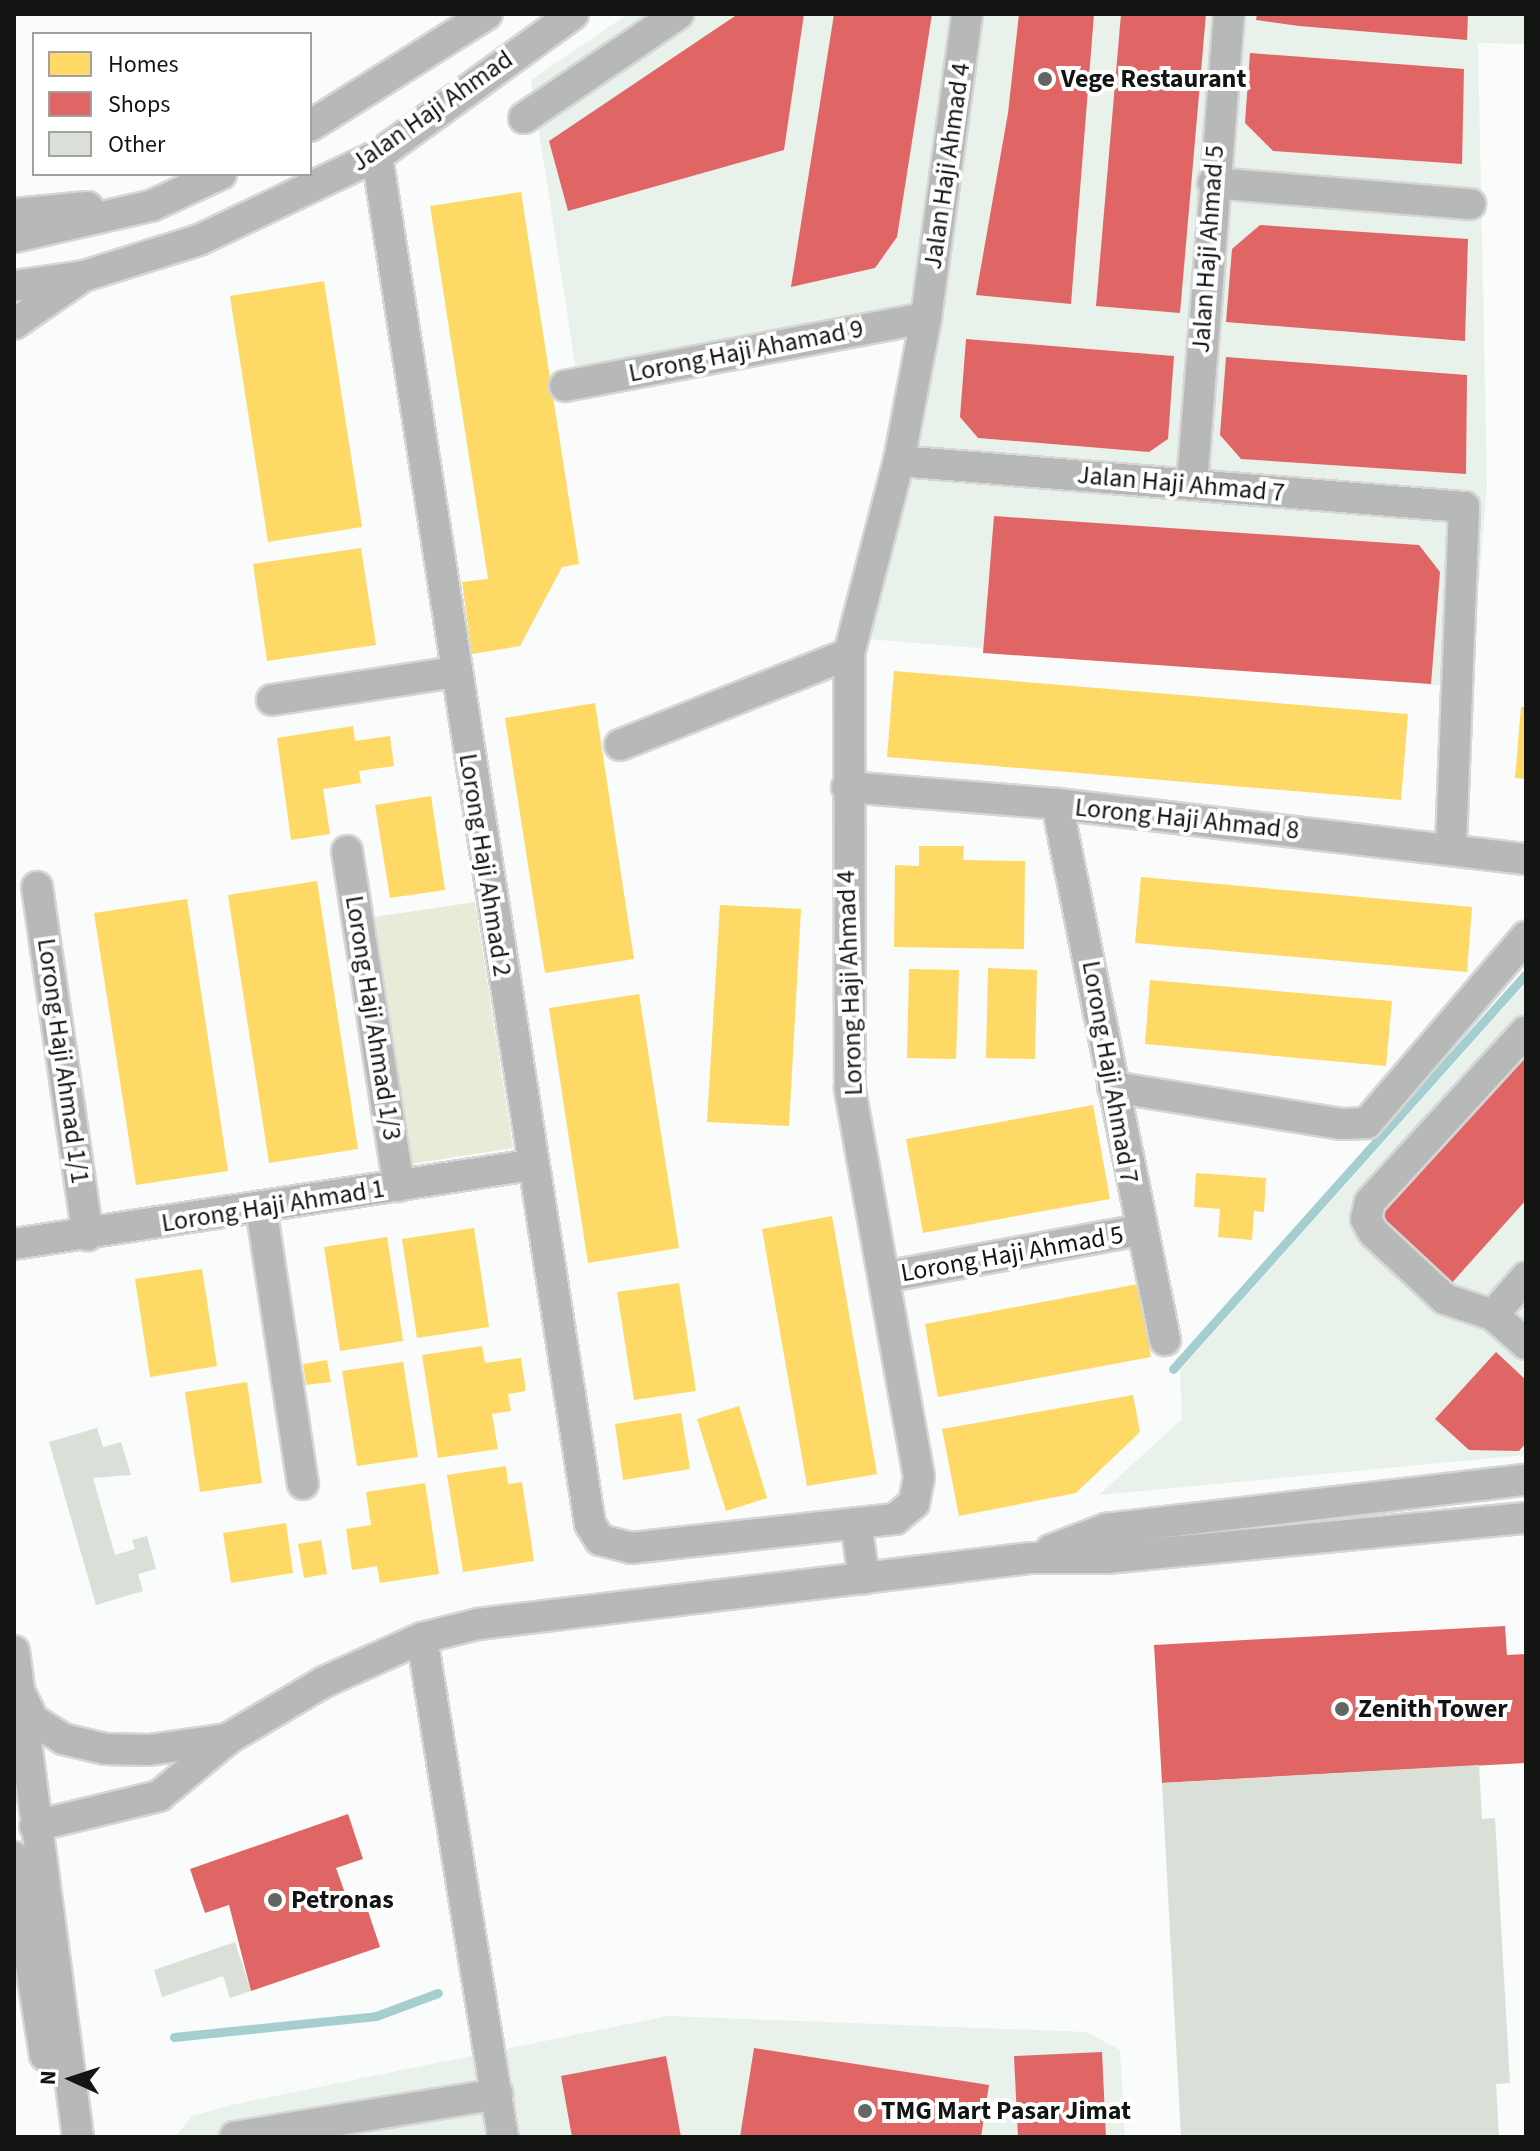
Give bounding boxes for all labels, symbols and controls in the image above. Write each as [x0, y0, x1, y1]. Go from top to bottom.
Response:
legend [32, 32, 312, 176]
street label: Jalan Haji Ahmad [345, 44, 519, 178]
text: Homes [108, 47, 179, 82]
street label: Jalan Haji Ahmad 4 [917, 61, 977, 271]
place label: Vege Restaurant [1061, 63, 1246, 95]
marker: Vege Restaurant [1036, 70, 1054, 88]
text: Shops [108, 87, 170, 122]
text: Other [108, 127, 165, 162]
street label: Jalan Haji Ahmad 5 [1185, 144, 1231, 354]
street label: Lorong Haji Ahamad 9 [626, 313, 866, 389]
street label: Jalan Haji Ahmad 7 [1076, 459, 1286, 509]
street label: Lorong Haji Ahmad 2 [452, 751, 518, 979]
street label: Lorong Haji Ahmad 8 [1073, 792, 1301, 846]
street label: Lorong Haji Ahmad 4 [830, 870, 870, 1096]
street label: Lorong Haji Ahmad 1/3 [338, 893, 408, 1143]
street label: Lorong Haji Ahmad 1/1 [30, 936, 96, 1186]
street label: Lorong Haji Ahmad 7 [1075, 958, 1145, 1186]
street label: Lorong Haji Ahmad 1 [159, 1173, 387, 1239]
street label: Lorong Haji Ahmad 5 [898, 1219, 1126, 1289]
place label: Zenith Tower [1358, 1693, 1508, 1725]
marker: Zenith Tower [1333, 1700, 1351, 1718]
place label: Petronas [291, 1884, 394, 1916]
marker: Petronas [266, 1891, 284, 1909]
north arrow [32, 2039, 112, 2119]
text: N [32, 2070, 64, 2086]
place label: TMG Mart Pasar Jimat [881, 2095, 1131, 2127]
marker: TMG Mart Pasar Jimat [856, 2102, 874, 2120]

